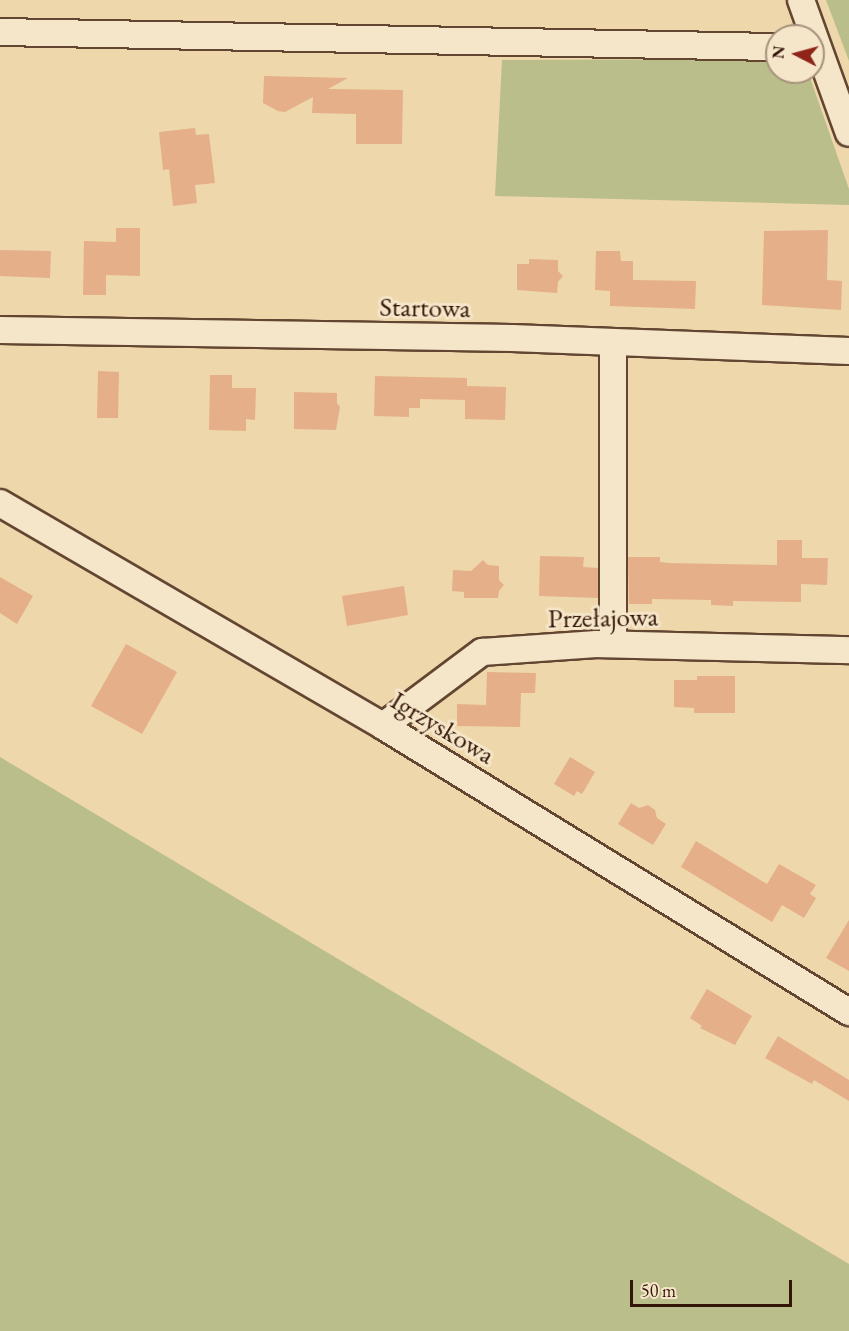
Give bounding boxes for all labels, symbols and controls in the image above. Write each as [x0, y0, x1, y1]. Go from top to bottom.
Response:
north arrow [765, 24, 825, 84]
text: N [767, 45, 790, 60]
street label: Startowa [379, 290, 471, 324]
street label: Przełajowa [547, 600, 659, 634]
street label: Igrzyskowa [385, 683, 501, 771]
scale bar [633, 1268, 795, 1306]
text: 50 m [641, 1279, 676, 1302]

